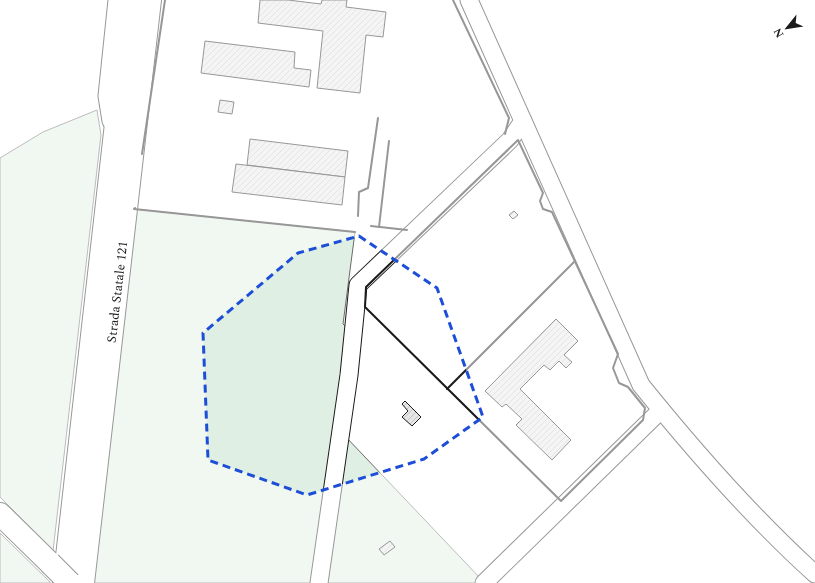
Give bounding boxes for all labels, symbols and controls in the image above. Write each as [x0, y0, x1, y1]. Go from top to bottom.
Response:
north arrow [767, 8, 807, 48]
text: N [769, 25, 788, 41]
street label: Strada Statale 121 [102, 240, 133, 344]

